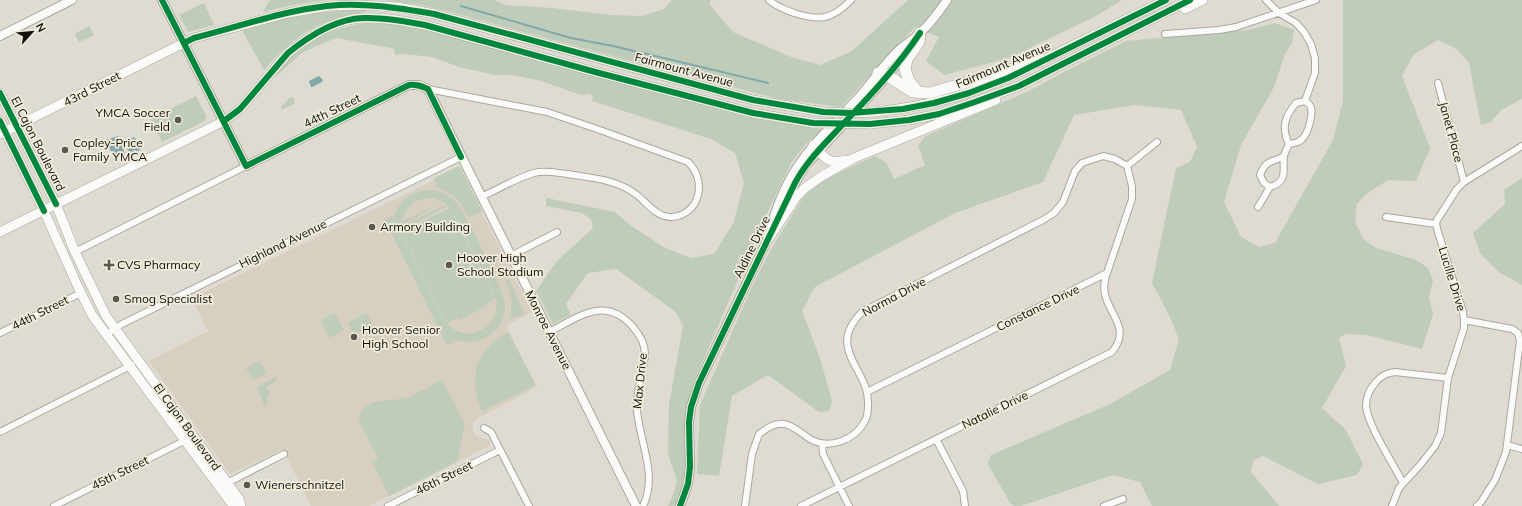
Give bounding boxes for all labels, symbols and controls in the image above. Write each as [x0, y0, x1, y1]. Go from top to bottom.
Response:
north arrow [12, 12, 52, 52]
text: N [33, 21, 49, 34]
street label: Fairmount Avenue [953, 38, 1052, 91]
street label: Fairmount Avenue [633, 49, 735, 90]
street label: 43rd Street [61, 68, 123, 109]
street label: 44th Street [301, 90, 363, 131]
street label: El Cajon Boulevard [8, 94, 69, 194]
street label: Janet Place [1436, 100, 1467, 164]
place label: YMCA Soccer Field [94, 105, 171, 134]
marker: YMCA Soccer Field [173, 115, 183, 125]
place label: Copley-Price Family YMCA [73, 135, 147, 164]
marker: Copley-Price Family YMCA [60, 145, 70, 155]
street label: Aldine Drive [730, 213, 773, 280]
street label: Highland Avenue [237, 216, 329, 271]
place label: Armory Building [380, 219, 470, 234]
marker: Armory Building [367, 222, 377, 232]
street label: Lucille Drive [1436, 245, 1469, 313]
place label: Hoover High School Stadium [457, 250, 544, 279]
place label: CVS Pharmacy [117, 257, 201, 272]
marker: CVS Pharmacy [104, 260, 114, 270]
marker: Hoover High School Stadium [444, 260, 454, 270]
street label: Norma Drive [859, 273, 928, 320]
street label: Constance Drive [994, 281, 1082, 334]
street label: Monroe Avenue [522, 288, 575, 372]
place label: Smog Specialist [124, 291, 212, 306]
street label: 44th Street [9, 292, 71, 333]
marker: Smog Specialist [111, 294, 121, 304]
place label: Hoover Senior High School [362, 322, 441, 351]
marker: Hoover Senior High School [349, 332, 359, 342]
street label: Max Drive [629, 352, 650, 410]
street label: El Cajon Boulevard [151, 380, 224, 473]
street label: Natalie Drive [959, 387, 1030, 432]
street label: 45th Street [89, 452, 151, 493]
street label: 46th Street [413, 457, 475, 498]
place label: Wienerschnitzel [255, 477, 344, 492]
marker: Wienerschnitzel [242, 480, 252, 490]

